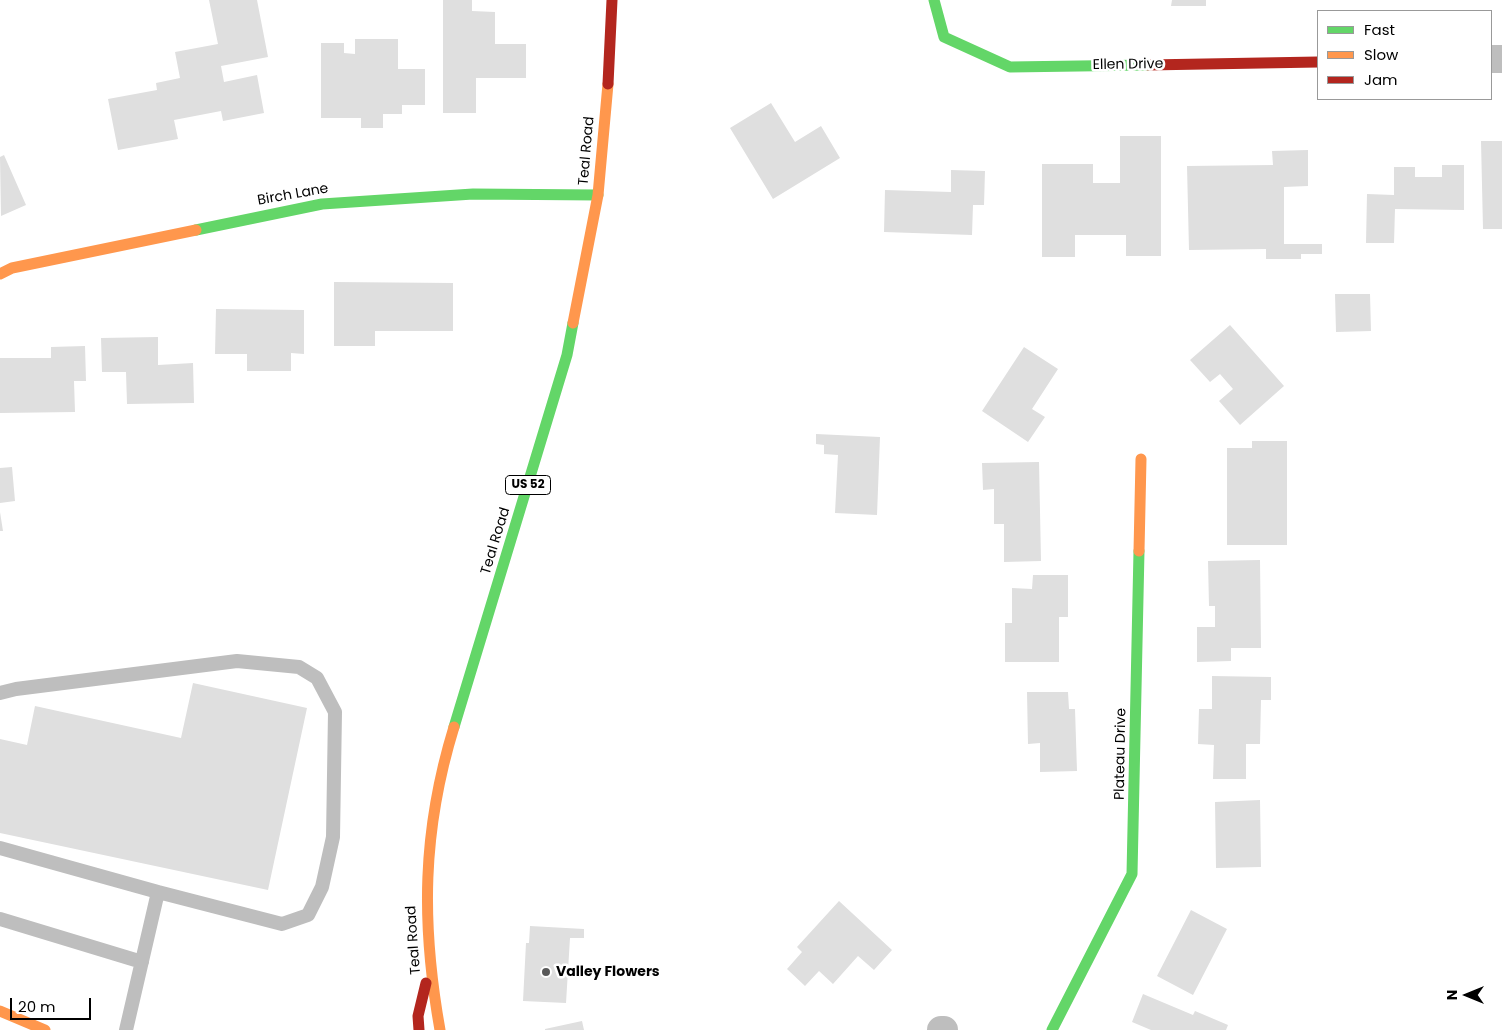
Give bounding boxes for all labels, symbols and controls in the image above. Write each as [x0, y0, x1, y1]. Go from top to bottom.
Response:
legend [1317, 10, 1492, 100]
text: Fast [1364, 19, 1395, 40]
text: Slow [1364, 44, 1398, 65]
street label: Ellen Drive [1093, 56, 1163, 74]
text: Jam [1364, 69, 1398, 90]
street label: Teal Road [576, 116, 598, 186]
street label: Birch Lane [256, 181, 330, 209]
road number: US 52 [506, 476, 550, 494]
street label: Teal Road [478, 505, 514, 577]
street label: Plateau Drive [1112, 708, 1130, 800]
street label: Teal Road [403, 905, 425, 975]
place label: Valley Flowers [556, 964, 660, 980]
marker: Valley Flowers [540, 966, 552, 978]
north arrow [1442, 970, 1492, 1020]
scale bar [12, 988, 94, 1020]
text: N [1442, 990, 1462, 1000]
text: 20 m [18, 996, 56, 1017]

